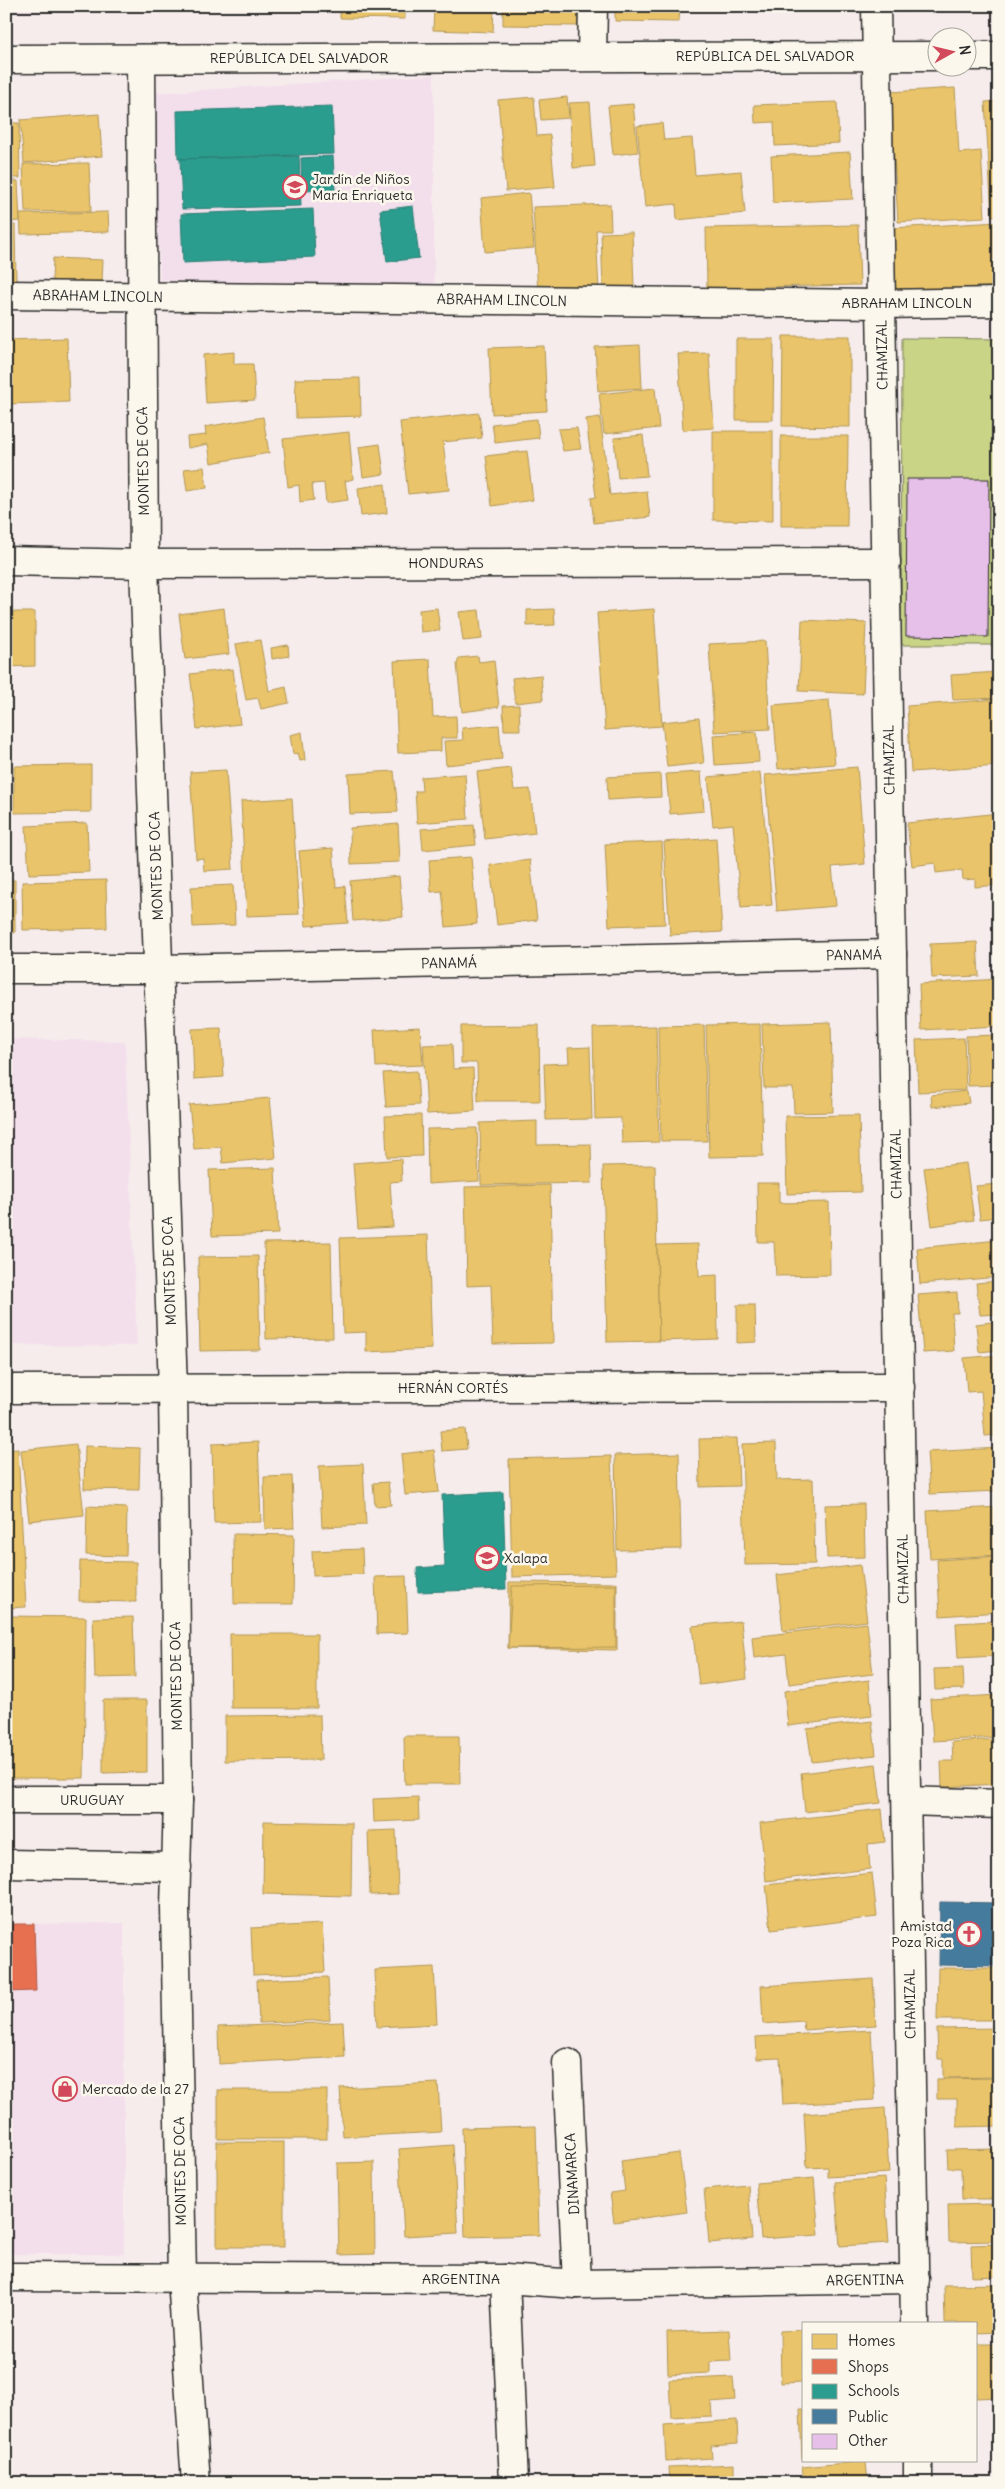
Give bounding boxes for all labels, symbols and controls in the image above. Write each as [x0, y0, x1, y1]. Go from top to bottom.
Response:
north arrow [928, 28, 978, 78]
text: N [955, 44, 974, 56]
street label: REPÚBLICA DEL SALVADOR [676, 47, 854, 65]
street label: REPÚBLICA DEL SALVADOR [210, 49, 388, 67]
place label: Jardín de Niños María Enriqueta [312, 170, 413, 204]
school or university icon: Jardín de Niños María Enriqueta [282, 174, 308, 200]
street label: ABRAHAM LINCOLN [33, 286, 163, 306]
street label: ABRAHAM LINCOLN [437, 290, 567, 310]
street label: ABRAHAM LINCOLN [842, 294, 972, 312]
street label: CHAMIZAL [872, 319, 892, 390]
street label: MONTES DE OCA [133, 406, 153, 516]
street label: HONDURAS [408, 554, 484, 572]
street label: CHAMIZAL [879, 724, 899, 795]
street label: MONTES DE OCA [145, 811, 167, 921]
street label: PANAMÁ [826, 946, 882, 964]
street label: PANAMÁ [421, 954, 477, 972]
street label: CHAMIZAL [886, 1128, 906, 1199]
street label: MONTES DE OCA [158, 1216, 180, 1326]
street label: HERNÁN CORTÉS [398, 1379, 508, 1397]
street label: CHAMIZAL [893, 1533, 913, 1604]
school or university icon: Xalapa [474, 1545, 500, 1571]
place label: Xalapa [504, 1549, 548, 1567]
street label: MONTES DE OCA [166, 1621, 186, 1731]
street label: URUGUAY [60, 1791, 124, 1809]
place label: Amistad Poza Rica [891, 1917, 952, 1951]
church icon: Amistad Poza Rica [956, 1921, 982, 1947]
street label: CHAMIZAL [900, 1968, 920, 2039]
shop icon: Mercado de la 27 [52, 2076, 78, 2102]
place label: Mercado de la 27 [82, 2080, 189, 2098]
street label: MONTES DE OCA [170, 2116, 190, 2226]
street label: DINAMARCA [561, 2133, 583, 2215]
street label: ARGENTINA [422, 2270, 500, 2288]
street label: ARGENTINA [826, 2270, 904, 2290]
legend [802, 2322, 978, 2462]
text: Homes [848, 2331, 895, 2350]
text: Shops [848, 2357, 889, 2376]
text: Schools [848, 2381, 900, 2400]
text: Public [848, 2407, 889, 2426]
text: Other [848, 2431, 888, 2450]

